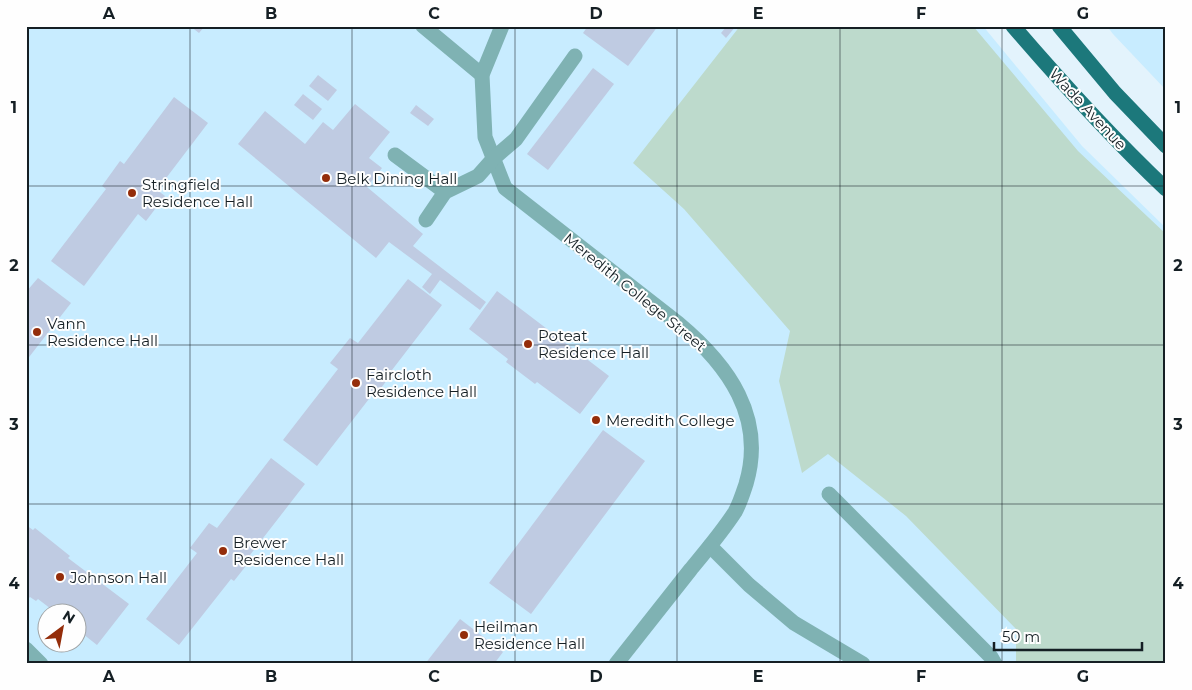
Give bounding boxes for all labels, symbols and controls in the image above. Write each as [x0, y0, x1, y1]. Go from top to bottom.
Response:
text: A [102, 4, 116, 23]
text: B [265, 4, 277, 23]
text: C [428, 4, 440, 23]
text: D [589, 4, 603, 23]
text: E [753, 4, 763, 23]
text: F [916, 4, 926, 23]
text: G [1077, 4, 1089, 23]
street label: Wade Avenue [1045, 64, 1131, 154]
text: 1 [11, 98, 17, 117]
text: 1 [1175, 98, 1181, 117]
place label: Belk Dining Hall [336, 169, 457, 188]
marker: Belk Dining Hall [320, 172, 332, 184]
place label: Stringfield Residence Hall [142, 175, 253, 211]
marker: Stringfield Residence Hall [126, 187, 138, 199]
street label: Meredith College Street [560, 229, 710, 355]
text: 2 [9, 256, 19, 275]
text: 2 [1173, 256, 1183, 275]
place label: Vann Residence Hall [47, 314, 158, 350]
marker: Vann Residence Hall [31, 326, 43, 338]
place label: Poteat Residence Hall [538, 326, 649, 362]
marker: Poteat Residence Hall [522, 338, 534, 350]
place label: Faircloth Residence Hall [366, 365, 477, 401]
marker: Faircloth Residence Hall [350, 377, 362, 389]
place label: Meredith College [606, 411, 735, 430]
marker: Meredith College [590, 414, 602, 426]
text: 3 [8, 415, 19, 434]
text: 3 [1172, 415, 1183, 434]
place label: Brewer Residence Hall [233, 533, 344, 569]
marker: Brewer Residence Hall [217, 545, 229, 557]
place label: Johnson Hall [69, 568, 167, 587]
marker: Johnson Hall [54, 571, 66, 583]
text: 4 [8, 574, 20, 593]
text: 4 [1172, 574, 1184, 593]
north arrow [38, 602, 88, 652]
text: N [59, 606, 78, 628]
place label: Heilman Residence Hall [474, 617, 585, 653]
scale bar [994, 620, 1142, 652]
text: 50 m [1002, 627, 1040, 646]
marker: Heilman Residence Hall [458, 629, 470, 641]
text: A [102, 667, 116, 686]
text: B [265, 667, 277, 686]
text: C [428, 667, 440, 686]
text: D [589, 667, 603, 686]
text: E [753, 667, 763, 686]
text: F [916, 667, 926, 686]
text: G [1077, 667, 1089, 686]

